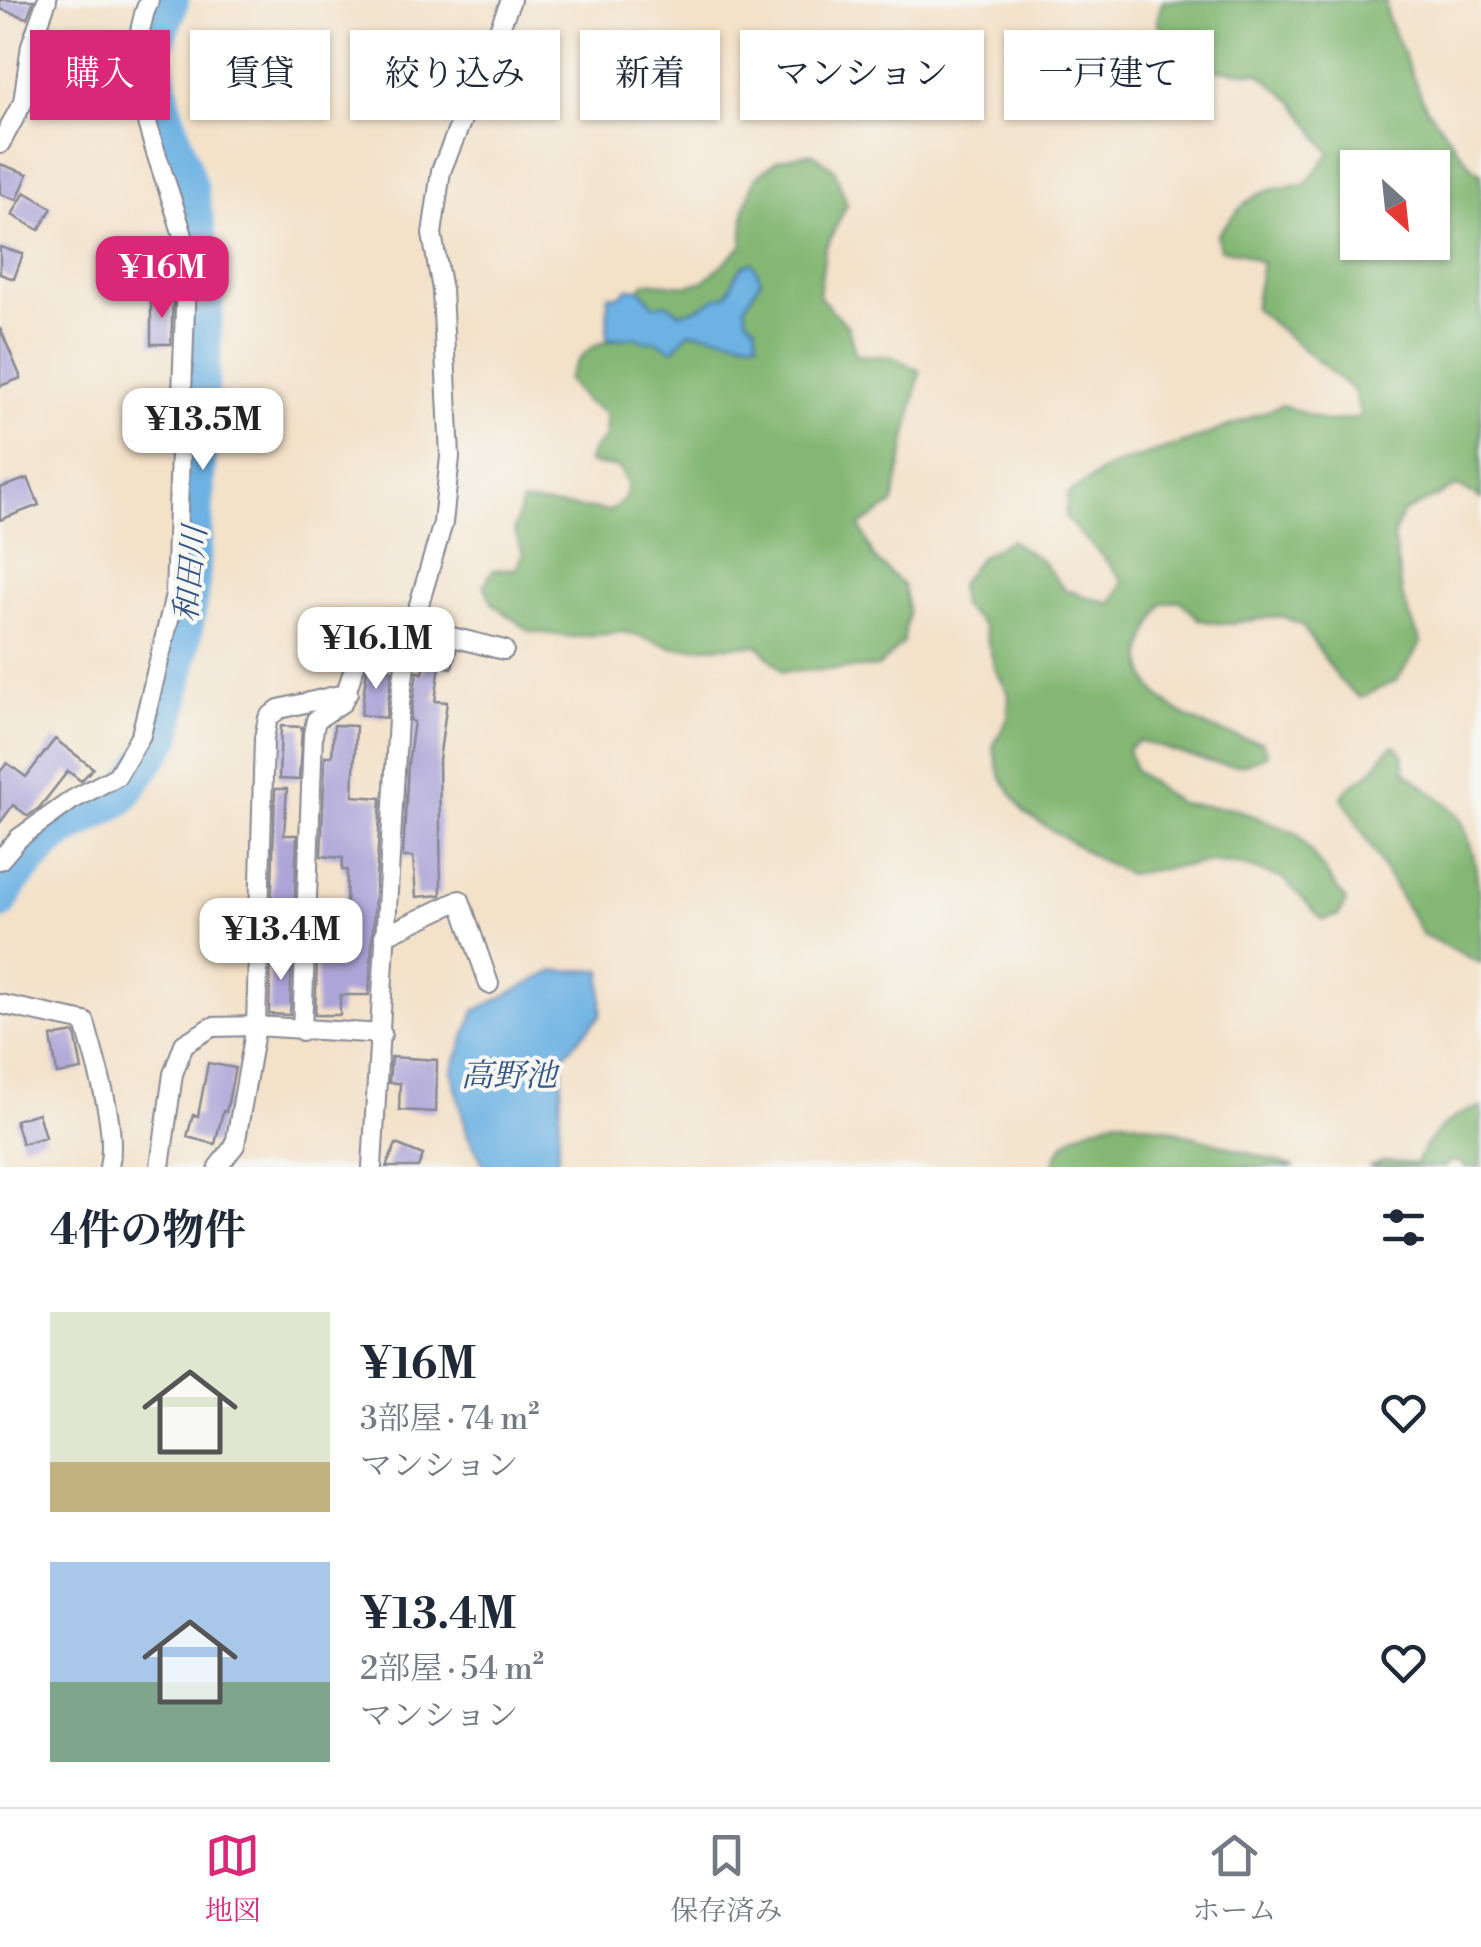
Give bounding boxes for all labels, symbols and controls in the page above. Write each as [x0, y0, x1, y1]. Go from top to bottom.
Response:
chip: 購入 [30, 30, 170, 120]
chip: 賃貸 [190, 30, 330, 120]
chip: 絞り込み [350, 30, 560, 120]
chip: 新着 [580, 30, 720, 120]
chip: マンション [740, 30, 984, 120]
chip: 一戸建て [1004, 30, 1214, 120]
north arrow [1340, 150, 1450, 260]
map controls [1340, 150, 1450, 260]
pin: ¥16M [103, 236, 221, 321]
text: ¥16M [118, 248, 206, 288]
pin: ¥13.5M [122, 388, 284, 473]
text: ¥13.5M [144, 400, 262, 440]
water label: 和田川 [166, 521, 216, 624]
pin: ¥16.1M [295, 607, 457, 692]
text: ¥16.1M [320, 619, 432, 659]
pin: ¥13.4M [200, 898, 362, 983]
text: ¥13.4M [221, 910, 341, 950]
water label: 高野池 [461, 1056, 560, 1096]
icon: filters [1376, 1200, 1431, 1255]
text: 4件の物件 [50, 1205, 246, 1258]
text: ¥16M [360, 1339, 476, 1392]
icon: home [130, 1352, 250, 1472]
icon: heart [1376, 1385, 1431, 1440]
text: 3部屋 · 74 m² [360, 1399, 539, 1439]
text: マンション [360, 1446, 519, 1486]
text: ¥13.4M [360, 1589, 516, 1642]
icon: home [130, 1602, 250, 1722]
icon: heart [1376, 1635, 1431, 1690]
text: 2部屋 · 54 m² [360, 1649, 544, 1689]
text: マンション [360, 1696, 519, 1736]
tab: 地図 [205, 1828, 261, 1929]
tab: 保存済み [670, 1828, 782, 1929]
tab: ホーム [1192, 1828, 1276, 1929]

